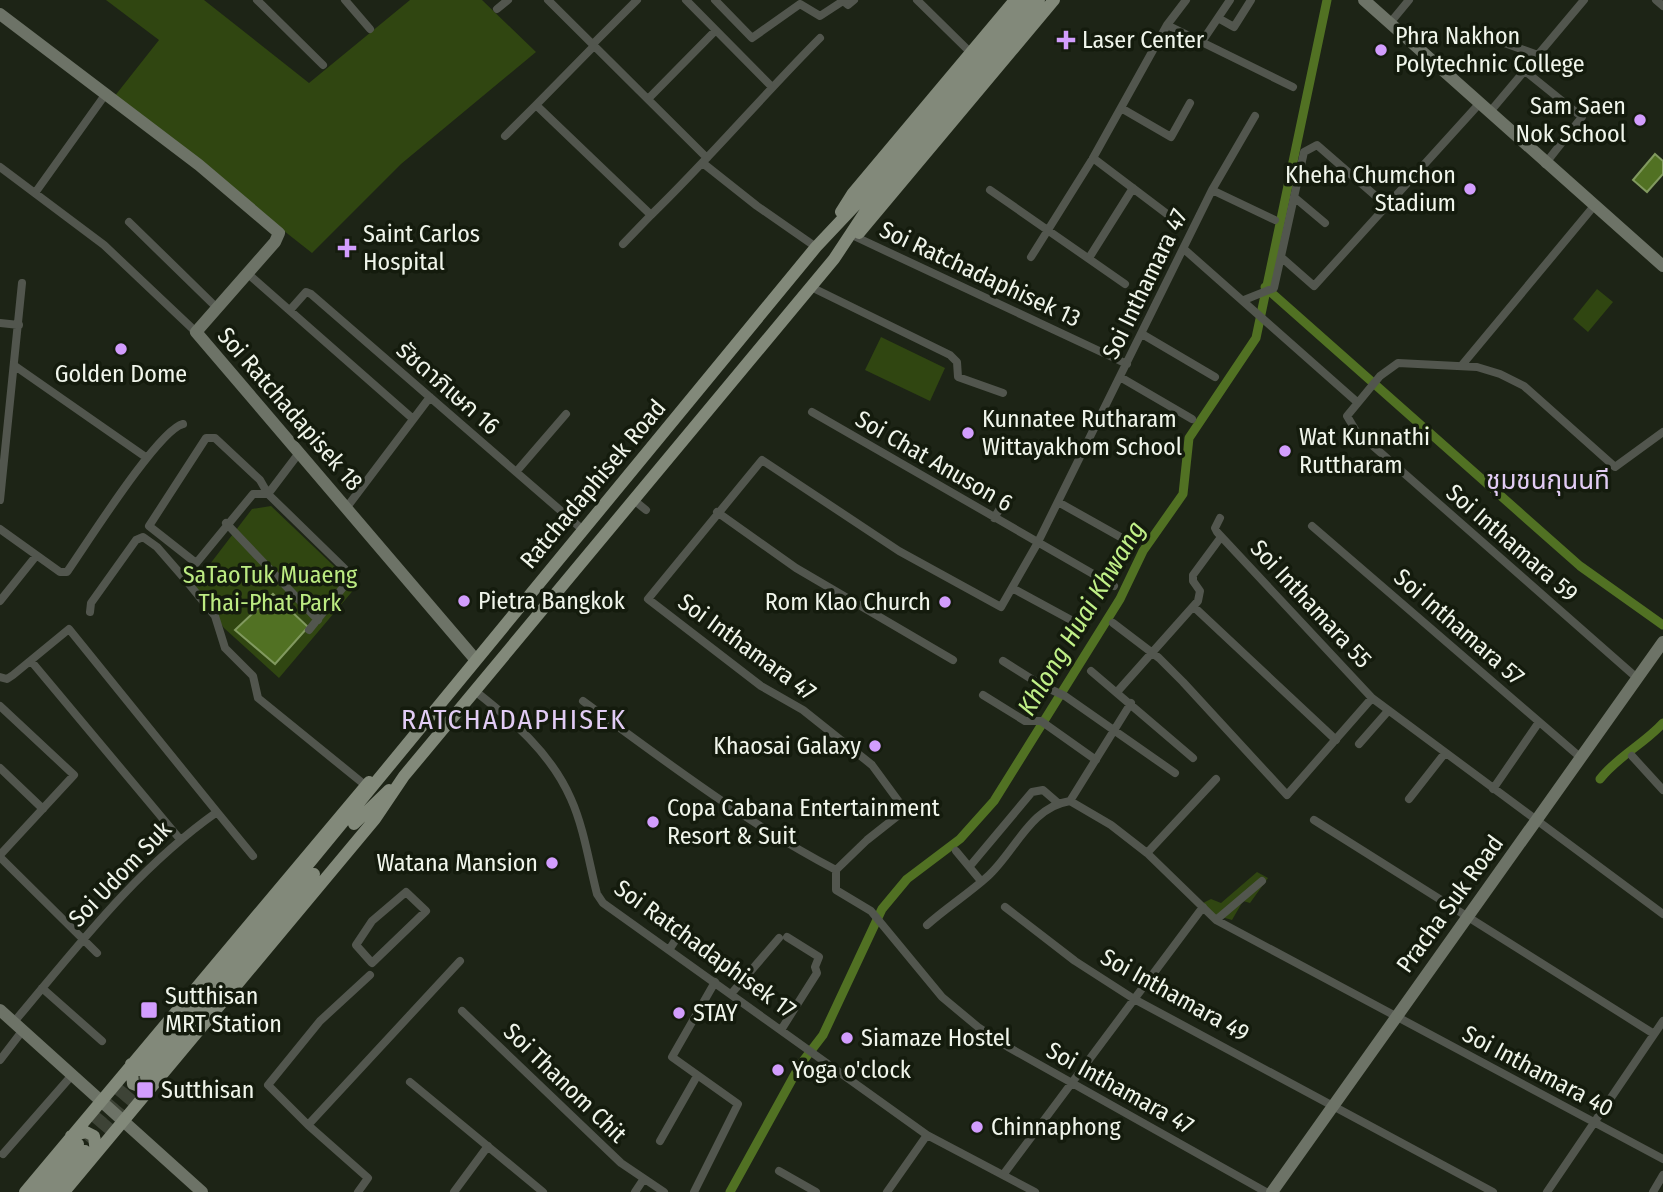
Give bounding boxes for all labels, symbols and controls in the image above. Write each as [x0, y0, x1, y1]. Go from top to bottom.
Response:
place label: Phra Nakhon Polytechnic College [1395, 22, 1585, 78]
place label: Laser Center [1082, 26, 1205, 54]
marker: Laser Center [1056, 30, 1076, 50]
marker: Phra Nakhon Polytechnic College [1373, 42, 1389, 58]
place label: Sam Saen Nok School [1516, 92, 1626, 148]
marker: Sam Saen Nok School [1632, 112, 1648, 128]
place label: Kheha Chumchon Stadium [1285, 161, 1456, 217]
marker: Kheha Chumchon Stadium [1462, 181, 1478, 197]
street label: Soi Inthamara 47 [1097, 204, 1194, 364]
street label: Soi Ratchadaphisek 13 [875, 215, 1085, 333]
place label: Saint Carlos Hospital [363, 220, 480, 276]
marker: Saint Carlos Hospital [337, 238, 357, 258]
street label: Soi Ratchadapisek 18 [212, 322, 368, 496]
street label: รัชดาภิเษก 16 [391, 336, 505, 440]
marker: Golden Dome [113, 341, 129, 357]
place label: Golden Dome [55, 360, 187, 388]
street label: Ratchadaphisek Road [514, 394, 672, 574]
street label: Soi Chat Anuson 6 [850, 405, 1018, 517]
place label: Kunnatee Rutharam Wittayakhom School [982, 405, 1182, 461]
place label: Wat Kunnathi Ruttharam [1299, 423, 1430, 479]
marker: Kunnatee Rutharam Wittayakhom School [960, 425, 976, 441]
marker: Wat Kunnathi Ruttharam [1277, 443, 1293, 459]
district label: ชุมชนกุนนที [1486, 465, 1610, 496]
street label: Soi Inthamara 59 [1441, 478, 1583, 608]
water label: Khlong Huai Khwang [1011, 516, 1152, 721]
street label: Soi Inthamara 55 [1245, 534, 1377, 674]
park label: SaTaoTuk Muaeng Thai-Phat Park [183, 561, 358, 617]
street label: Soi Inthamara 57 [1388, 563, 1530, 691]
place label: Pietra Bangkok [478, 587, 626, 615]
street label: Soi Inthamara 47 [673, 588, 822, 707]
place label: Rom Klao Church [765, 588, 931, 616]
marker: Pietra Bangkok [456, 593, 472, 609]
marker: Rom Klao Church [937, 594, 953, 610]
district label: RATCHADAPHISEK [401, 703, 627, 736]
place label: Khaosai Galaxy [713, 732, 861, 760]
marker: Khaosai Galaxy [867, 738, 883, 754]
place label: Copa Cabana Entertainment Resort & Suit [667, 794, 940, 850]
marker: Copa Cabana Entertainment Resort & Suit [645, 814, 661, 830]
street label: Soi Udom Suk [63, 815, 178, 932]
street label: Pracha Suk Road [1391, 830, 1509, 978]
place label: Watana Mansion [376, 849, 538, 877]
marker: Watana Mansion [544, 855, 560, 871]
street label: Soi Ratchadaphisek 17 [609, 874, 801, 1024]
street label: Soi Inthamara 49 [1096, 943, 1254, 1047]
place label: Sutthisan MRT Station [165, 982, 282, 1038]
place label: STAY [693, 999, 738, 1027]
marker: Sutthisan MRT Station [139, 1000, 159, 1020]
marker: STAY [671, 1005, 687, 1021]
street label: Soi Thanom Chit [498, 1017, 632, 1149]
street label: Soi Inthamara 40 [1458, 1019, 1618, 1123]
place label: Siamaze Hostel [861, 1024, 1011, 1052]
marker: Siamaze Hostel [839, 1030, 855, 1046]
street label: Soi Inthamara 47 [1042, 1036, 1199, 1140]
place label: Yoga o'clock [792, 1056, 912, 1084]
marker: Yoga o'clock [770, 1062, 786, 1078]
place label: Sutthisan [161, 1076, 254, 1104]
marker: Sutthisan [135, 1080, 155, 1100]
place label: Chinnaphong [991, 1113, 1121, 1141]
marker: Chinnaphong [969, 1119, 985, 1135]

